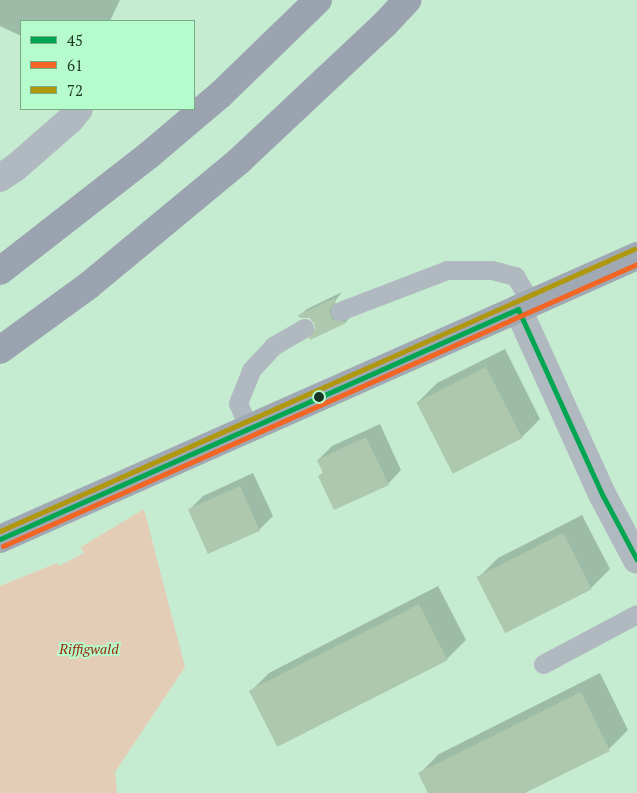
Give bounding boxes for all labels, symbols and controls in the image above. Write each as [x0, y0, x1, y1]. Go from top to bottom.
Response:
legend [20, 20, 195, 110]
text: 45 [67, 30, 83, 50]
text: 61 [67, 55, 83, 75]
text: 72 [67, 80, 83, 100]
unlabelled marker [314, 392, 324, 402]
park label: Riffigwald [59, 641, 119, 657]

